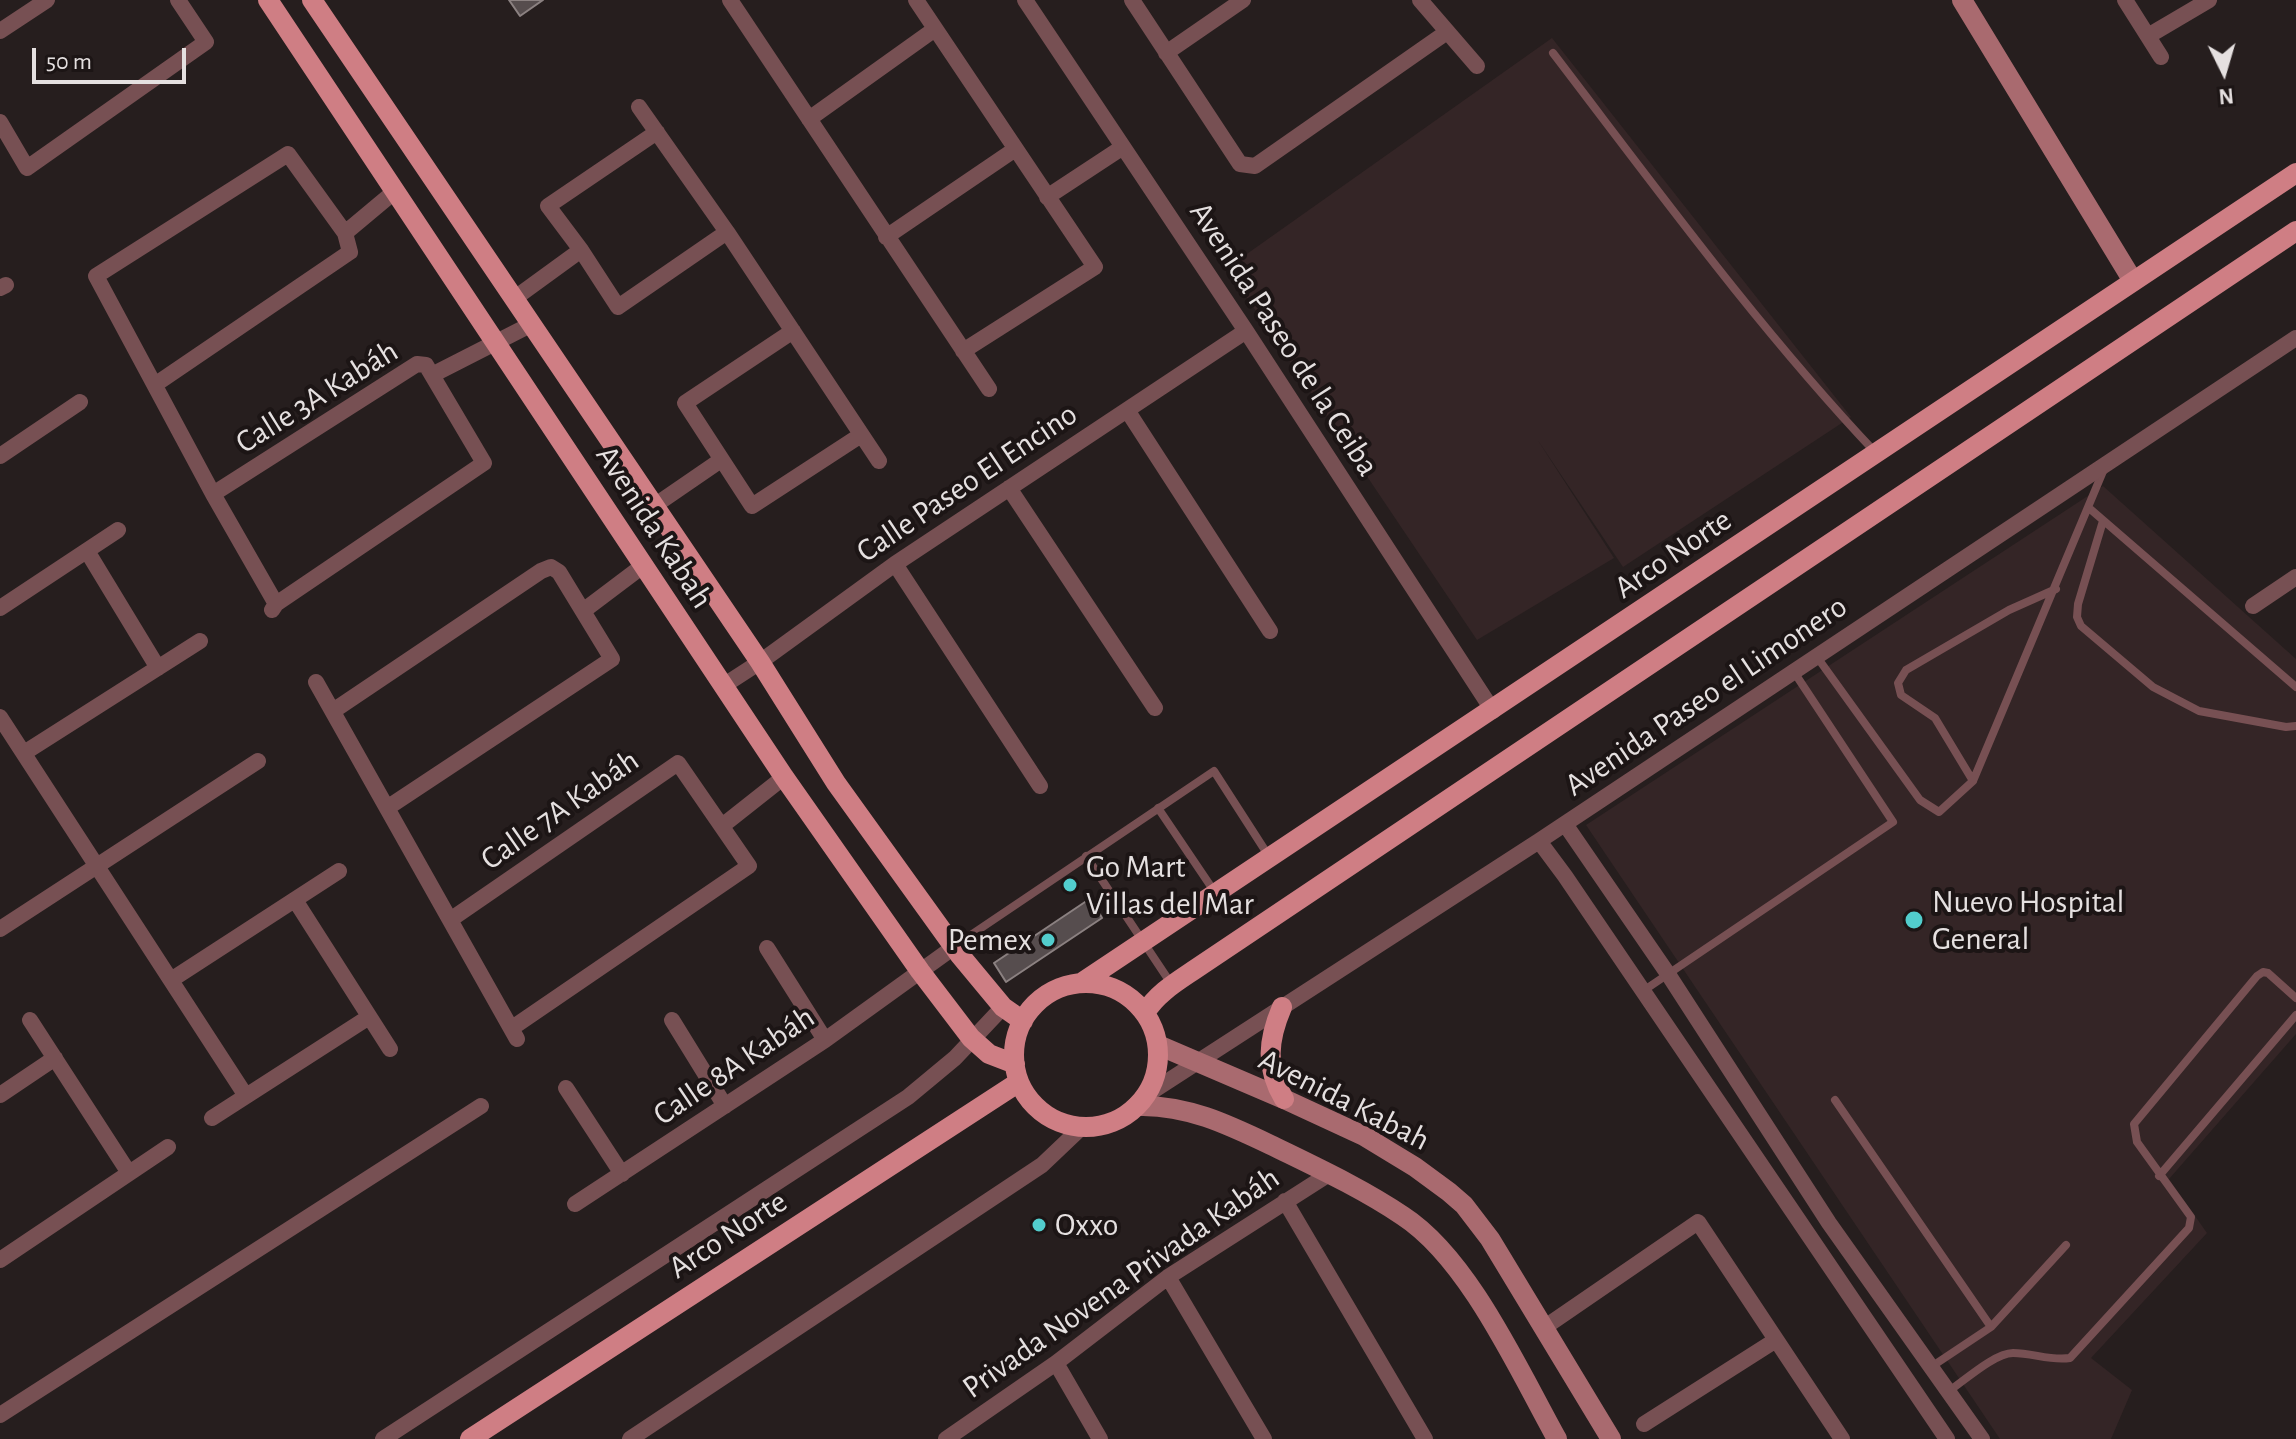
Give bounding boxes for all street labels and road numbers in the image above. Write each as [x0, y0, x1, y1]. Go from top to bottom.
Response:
street label: Avenida Paseo de la Ceiba [1181, 195, 1387, 483]
street label: Calle 3A Kabáh [229, 332, 405, 462]
street label: Calle Paseo El Encino [849, 395, 1085, 571]
street label: Avenida Kabah [587, 438, 721, 616]
street label: Arco Norte [1607, 501, 1739, 607]
street label: Avenida Paseo el Limonero [1558, 587, 1854, 805]
street label: Calle 7A Kabáh [474, 741, 646, 879]
street label: Calle 8A Kabáh [646, 998, 822, 1134]
street label: Avenida Kabah [1252, 1041, 1436, 1159]
street label: Privada Novena Privada Kabáh [955, 1159, 1287, 1407]
street label: Arco Norte [662, 1183, 794, 1287]

